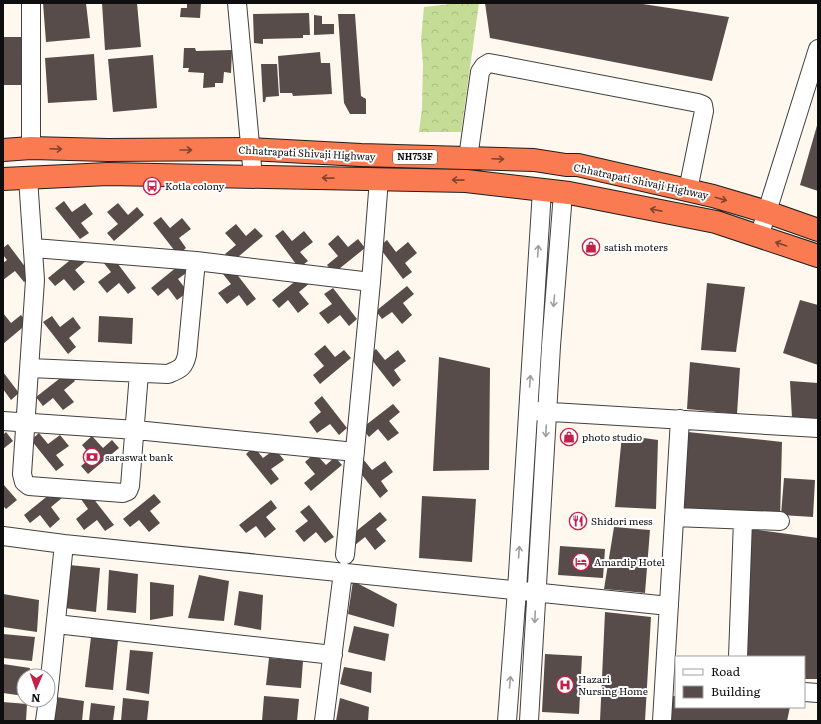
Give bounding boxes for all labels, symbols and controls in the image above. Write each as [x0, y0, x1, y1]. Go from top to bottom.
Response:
street label: Chhatrapati Shivaji Highway [238, 141, 376, 164]
one-way arrow [49, 145, 62, 152]
one-way arrow [179, 146, 192, 154]
road number: NH753F [393, 150, 437, 164]
one-way arrow [491, 155, 504, 162]
street label: Chhatrapati Shivaji Highway [572, 159, 710, 202]
one-way arrow [322, 174, 335, 182]
bus stop icon: Kotla colony [142, 176, 162, 196]
one-way arrow [452, 177, 465, 184]
place label: Kotla colony [165, 178, 225, 193]
one-way arrow [715, 196, 728, 203]
one-way arrow [649, 206, 662, 214]
shop icon: satish moters [581, 237, 601, 257]
place label: satish moters [604, 239, 668, 254]
one-way arrow [775, 240, 788, 247]
one-way arrow [535, 245, 542, 258]
one-way arrow [551, 294, 558, 307]
one-way arrow [527, 375, 534, 388]
one-way arrow [542, 424, 549, 437]
shop icon: photo studio [559, 427, 579, 447]
place label: photo studio [582, 429, 642, 444]
bank icon: saraswat bank [82, 447, 102, 467]
place label: saraswat bank [105, 449, 174, 464]
restaurant icon: Shidori mess [568, 511, 588, 531]
place label: Shidori mess [591, 513, 653, 528]
one-way arrow [516, 546, 523, 559]
hotel icon: Amardip Hotel [571, 552, 591, 572]
place label: Amardip Hotel [594, 554, 665, 569]
one-way arrow [531, 610, 539, 623]
legend [675, 656, 805, 708]
text: Road [711, 662, 741, 680]
north arrow [16, 668, 56, 708]
place label: Hazari Nursing Home [578, 671, 648, 698]
hospital icon: Hazari Nursing Home [555, 675, 575, 695]
one-way arrow [506, 676, 513, 689]
text: Building [711, 682, 761, 700]
text: N [31, 691, 41, 707]

